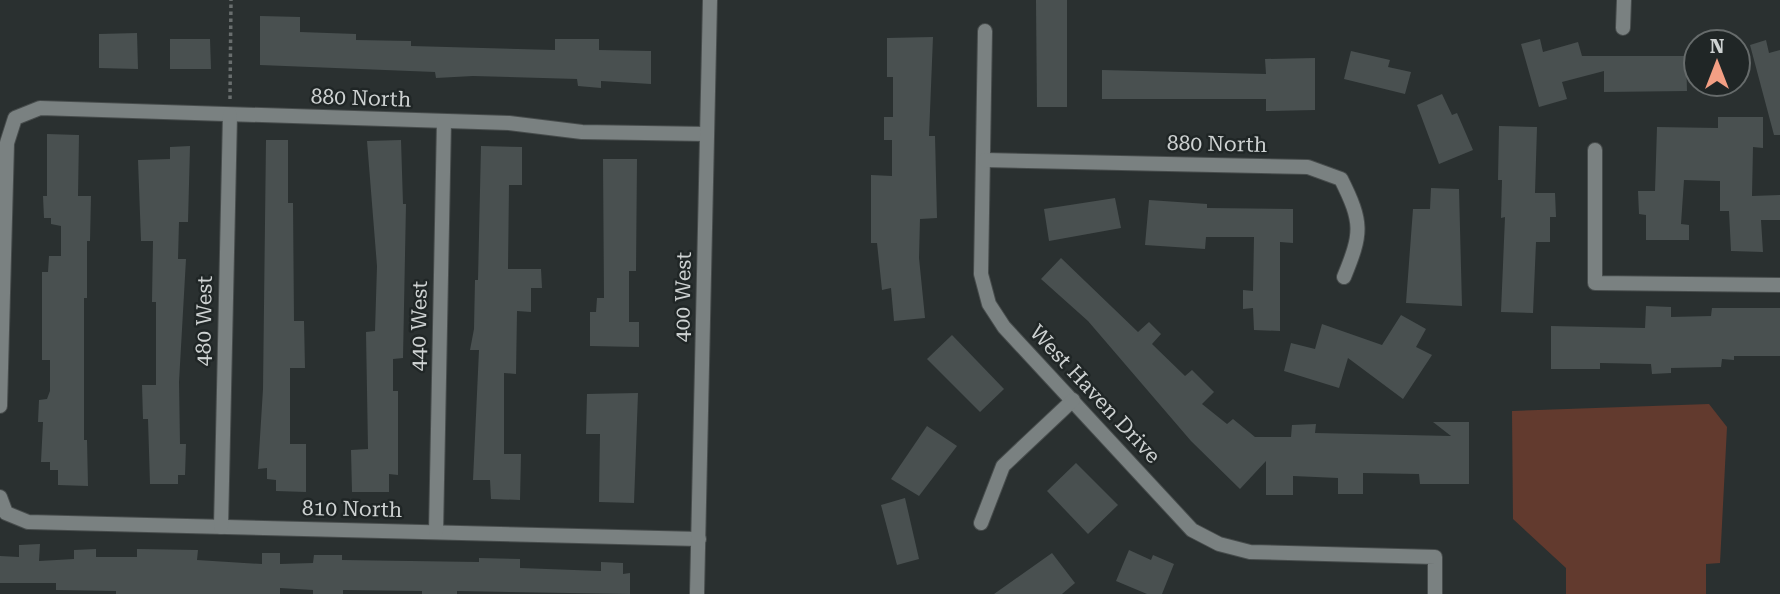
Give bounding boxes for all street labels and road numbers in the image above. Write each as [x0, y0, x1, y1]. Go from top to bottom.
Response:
street label: 880 North [310, 84, 412, 112]
street label: 880 North [1167, 131, 1268, 157]
street label: 400 West [670, 251, 696, 342]
street label: 480 West [191, 275, 217, 366]
street label: 440 West [406, 280, 432, 371]
street label: West Haven Drive [1025, 320, 1165, 468]
street label: 810 North [302, 496, 403, 522]

